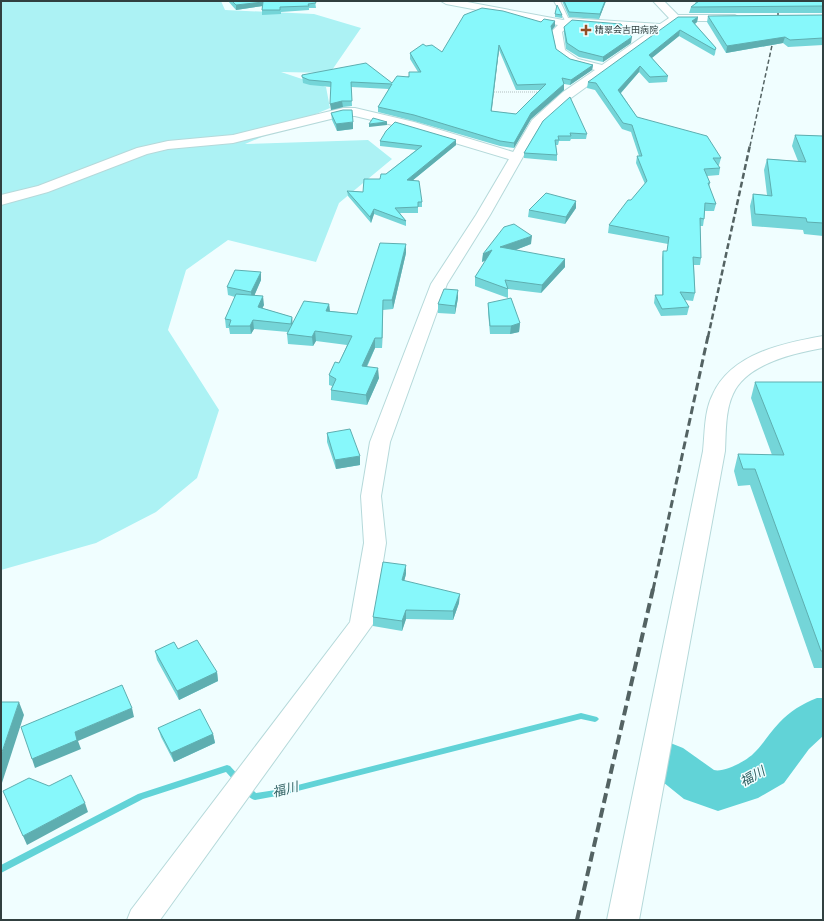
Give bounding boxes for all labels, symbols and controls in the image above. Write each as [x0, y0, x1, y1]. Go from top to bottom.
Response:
marker: 精翠会吉田病院 [580, 24, 592, 36]
place label: 精翠会吉田病院 [595, 24, 658, 35]
water label: 福川 [737, 763, 769, 789]
water label: 福川 [271, 779, 301, 800]

